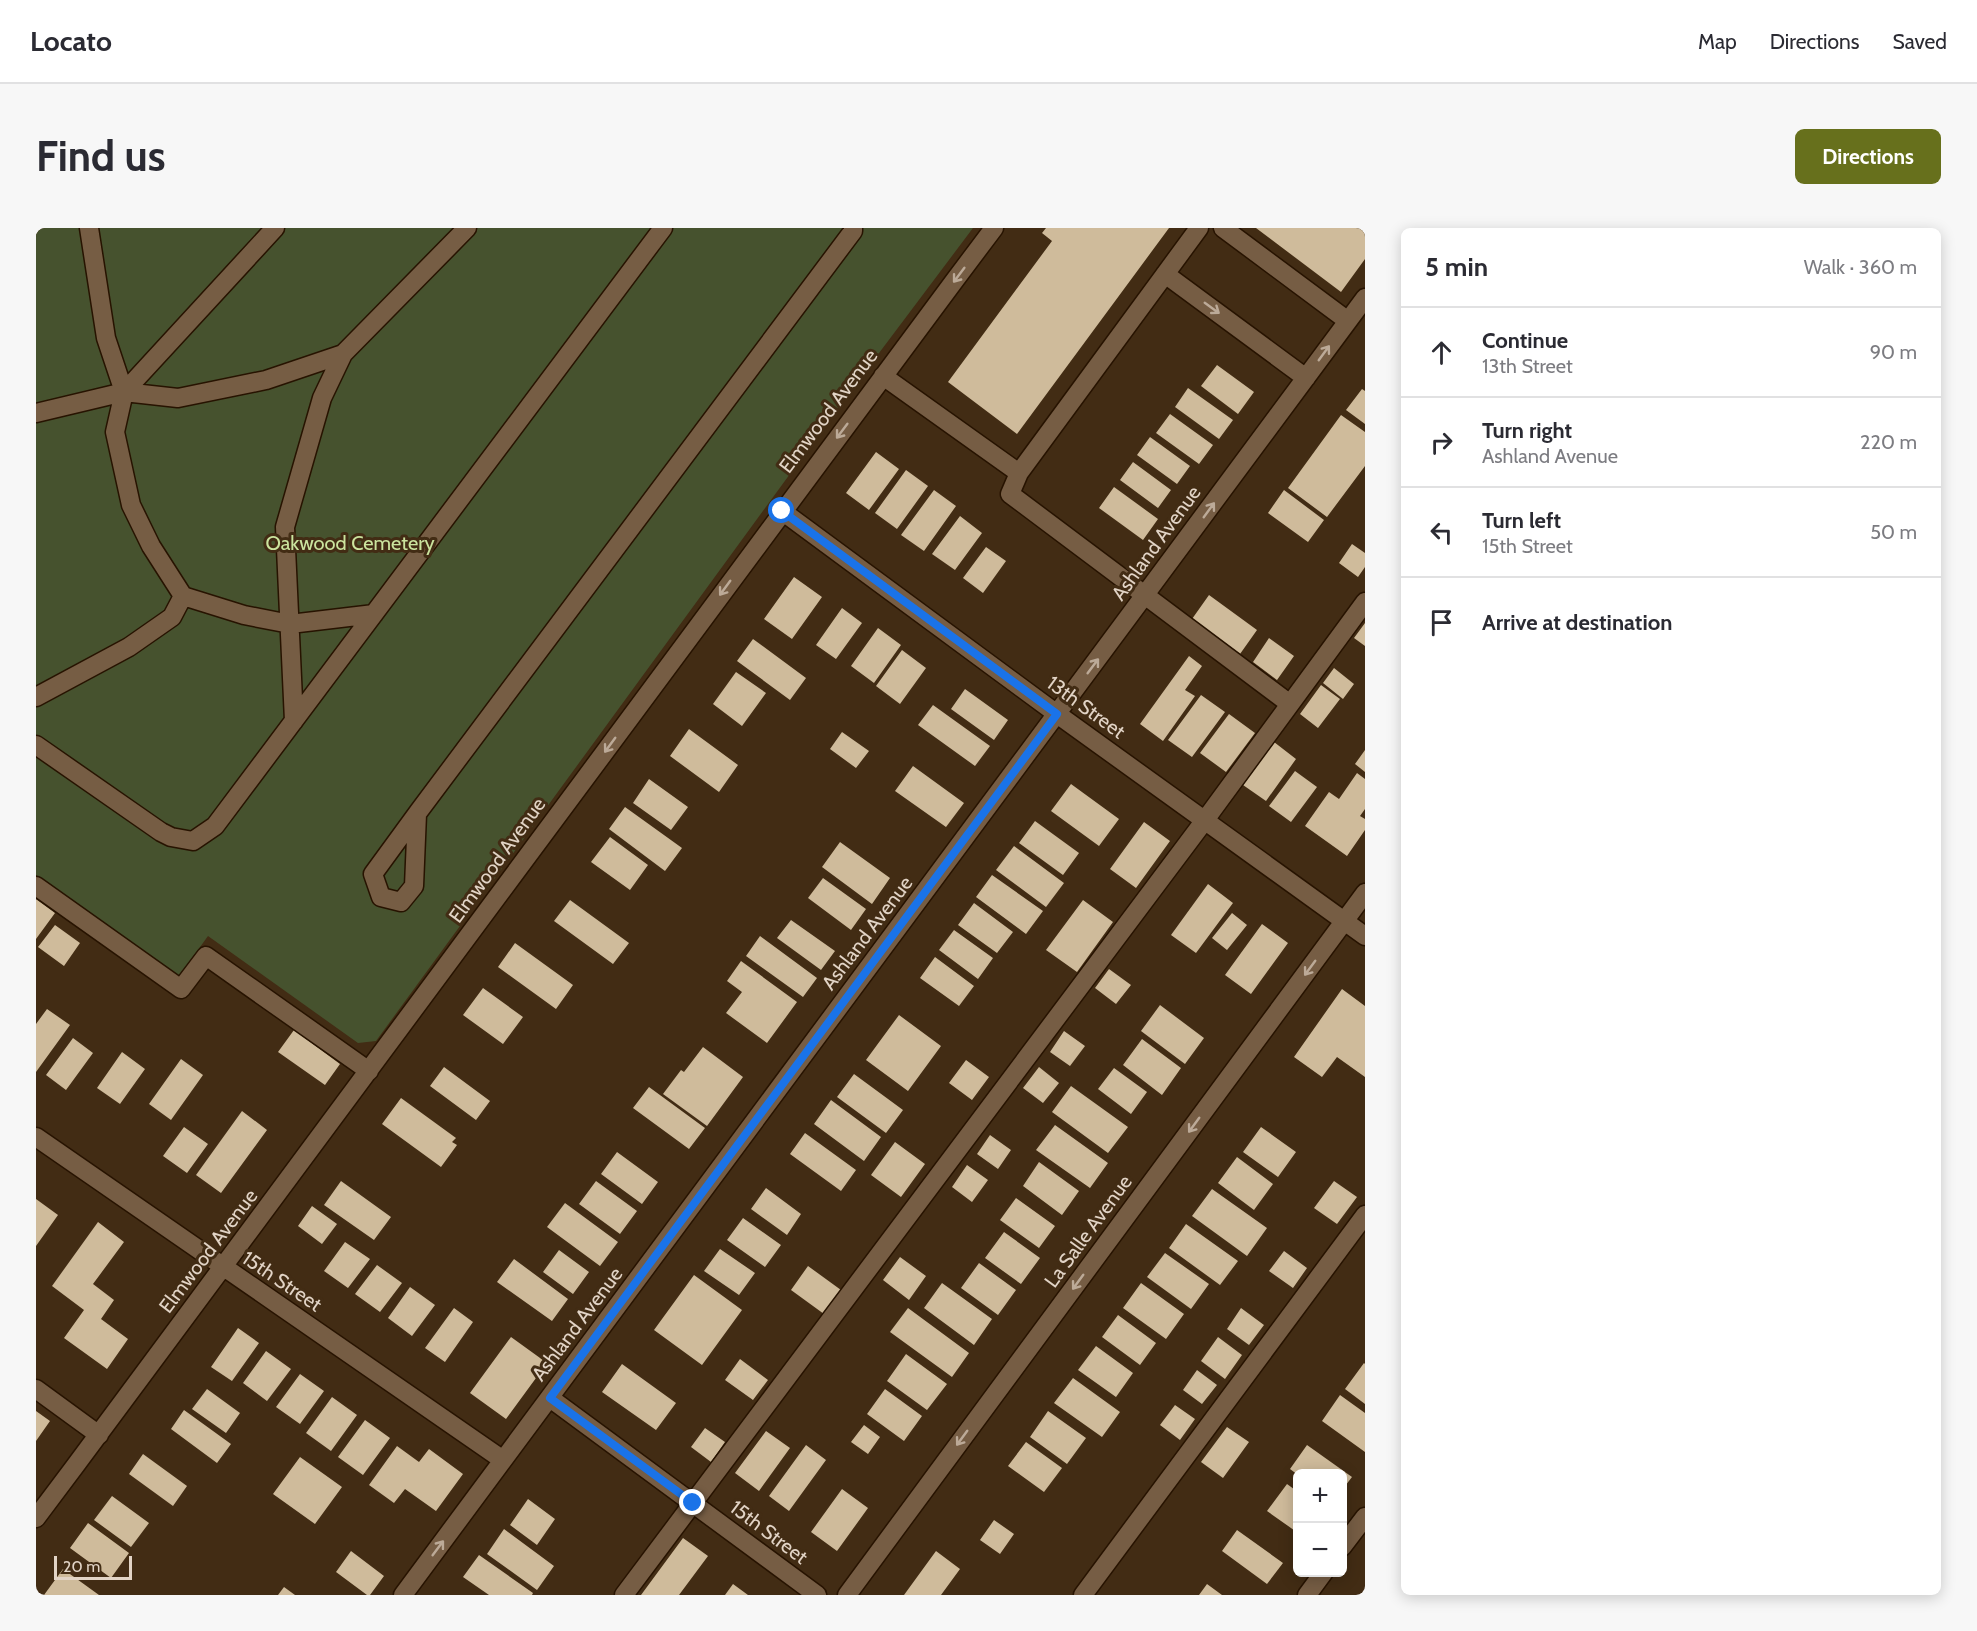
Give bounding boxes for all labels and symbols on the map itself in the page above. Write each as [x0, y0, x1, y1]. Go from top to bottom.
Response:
one-way arrow [952, 266, 965, 282]
one-way arrow [1203, 302, 1219, 315]
street label: Elmwood Avenue [774, 344, 882, 478]
one-way arrow [1318, 345, 1331, 361]
one-way arrow [835, 422, 848, 438]
street label: Ashland Avenue [1106, 481, 1206, 605]
route start [768, 497, 794, 523]
one-way arrow [1202, 502, 1215, 518]
park label: Oakwood Cemetery [265, 531, 435, 555]
one-way arrow [719, 579, 732, 595]
one-way arrow [1086, 659, 1099, 675]
street label: 13th Street [1042, 671, 1130, 744]
one-way arrow [604, 736, 616, 752]
street label: Elmwood Avenue [444, 793, 550, 927]
street label: Ashland Avenue [817, 871, 917, 995]
one-way arrow [1304, 960, 1317, 976]
one-way arrow [1188, 1116, 1200, 1132]
street label: La Salle Avenue [1039, 1170, 1137, 1292]
street label: Elmwood Avenue [154, 1184, 262, 1318]
street label: 15th Street [238, 1246, 327, 1316]
street label: Ashland Avenue [527, 1262, 627, 1386]
one-way arrow [1072, 1273, 1084, 1289]
one-way arrow [956, 1430, 969, 1446]
route end [679, 1489, 705, 1515]
street label: 15th Street [726, 1495, 813, 1569]
one-way arrow [431, 1540, 444, 1556]
scale bar [54, 1553, 132, 1580]

